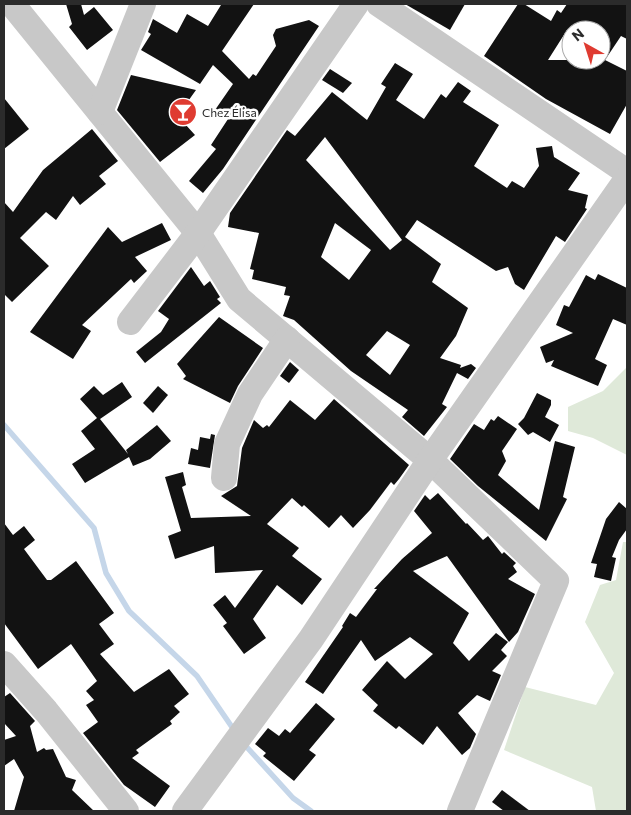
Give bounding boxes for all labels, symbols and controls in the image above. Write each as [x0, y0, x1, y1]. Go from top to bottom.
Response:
north arrow [561, 20, 611, 70]
text: N [568, 25, 587, 44]
bar icon: Chez Élisa [168, 97, 198, 127]
place label: Chez Élisa [202, 105, 257, 119]

